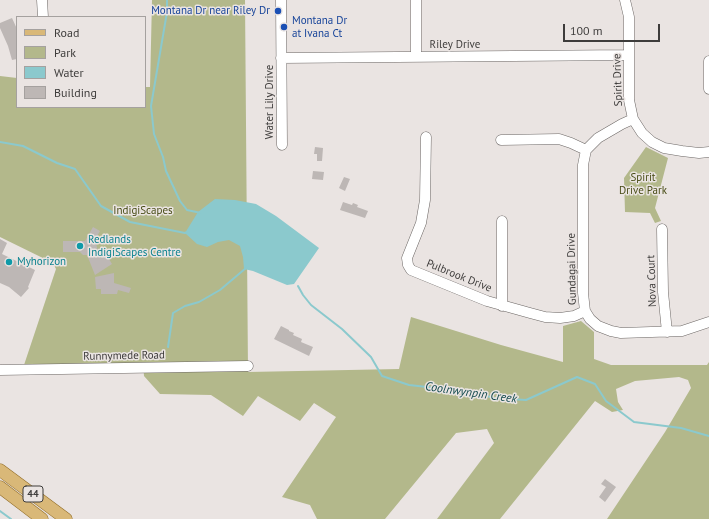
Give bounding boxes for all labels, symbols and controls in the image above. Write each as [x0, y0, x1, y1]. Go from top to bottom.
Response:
place label: Montana Dr near Riley Dr [151, 4, 270, 18]
marker: Montana Dr near Riley Dr [273, 6, 283, 16]
place label: Montana Dr at Ivana Ct [292, 14, 347, 40]
legend [16, 16, 146, 108]
scale bar [565, 16, 662, 42]
marker: Montana Dr at Ivana Ct [279, 22, 289, 32]
text: 100 m [570, 23, 603, 38]
text: Road [54, 25, 79, 40]
street label: Riley Drive [430, 38, 480, 52]
text: Park [54, 45, 76, 60]
street label: Spirit Drive [610, 53, 626, 107]
text: Water [54, 65, 84, 80]
street label: Water Lily Drive [263, 65, 277, 139]
text: Building [54, 85, 97, 100]
park label: Spirit Drive Park [619, 171, 667, 197]
park label: IndigiScapes [113, 204, 173, 218]
place label: Redlands IndigiScapes Centre [88, 233, 181, 259]
street label: Gundagai Drive [565, 233, 579, 305]
marker: Redlands IndigiScapes Centre [75, 241, 85, 251]
place label: Myhorizon [17, 255, 66, 269]
street label: Nova Court [644, 255, 660, 307]
marker: Myhorizon [4, 257, 14, 267]
street label: Pulbrook Drive [424, 257, 494, 295]
street label: Runnymede Road [83, 349, 165, 363]
water label: Coolnwynpin Creek [424, 379, 518, 407]
road number: 44 [23, 486, 43, 502]

